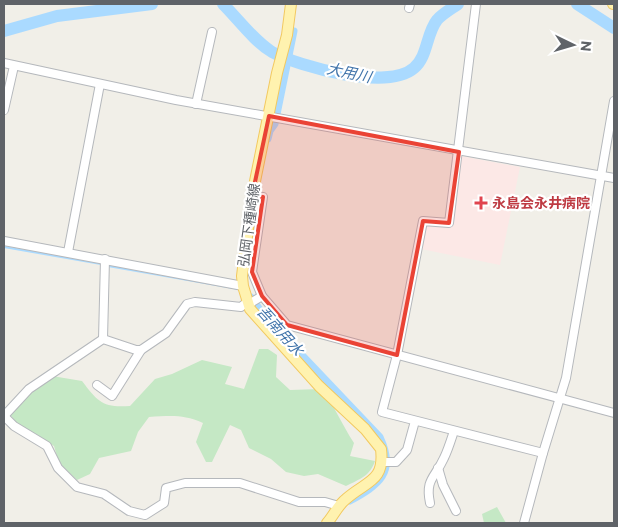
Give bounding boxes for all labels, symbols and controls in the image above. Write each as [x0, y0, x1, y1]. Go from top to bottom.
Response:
north arrow [548, 20, 598, 70]
text: N [578, 40, 595, 52]
water label: 大用川 [325, 59, 375, 86]
street label: 弘岡下種崎線 [234, 182, 263, 268]
place label: 永島会永井病院 [492, 194, 590, 211]
marker: 永島会永井病院 [474, 196, 488, 210]
water label: 吾南用水 [254, 302, 309, 360]

